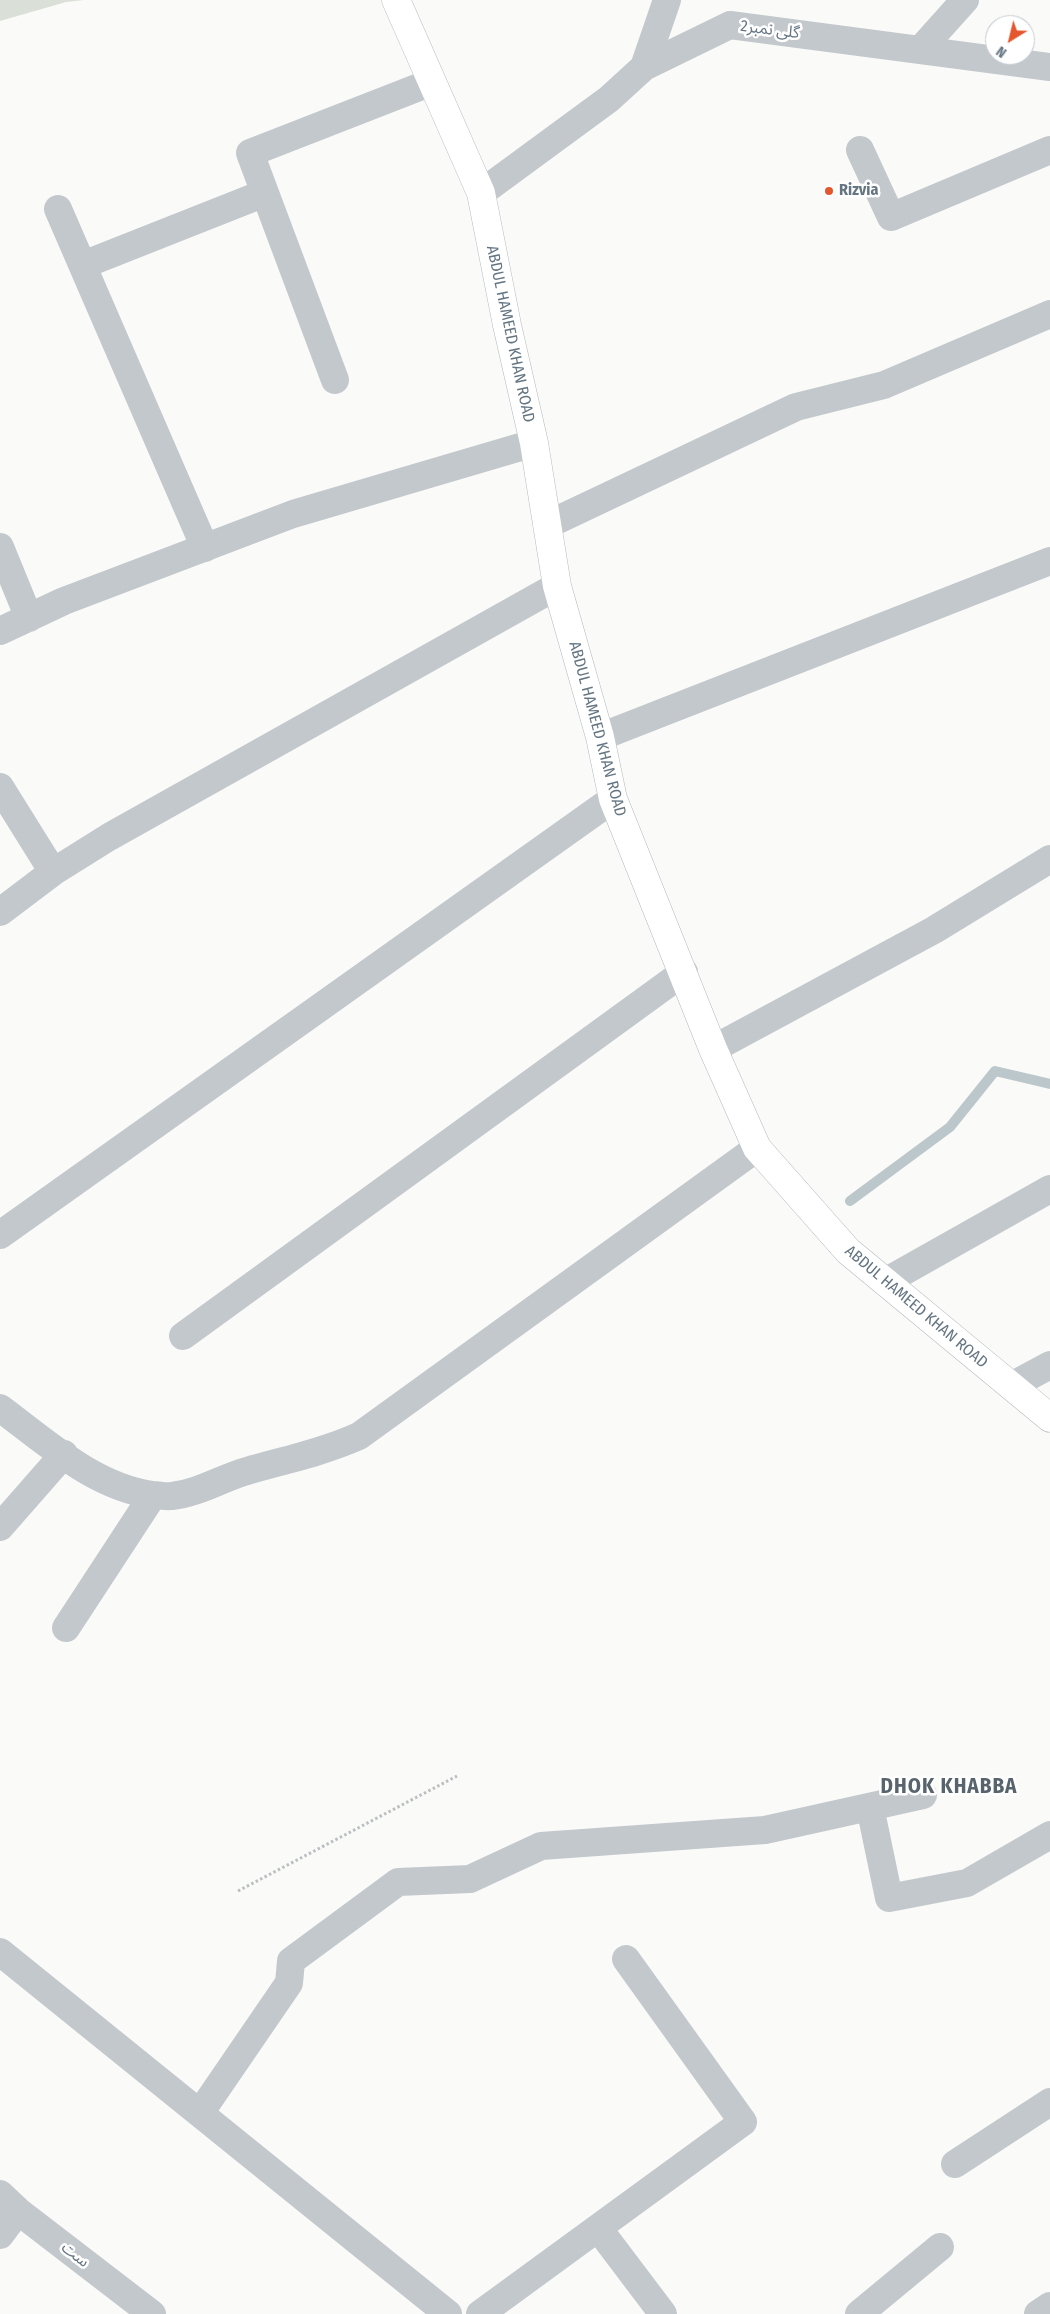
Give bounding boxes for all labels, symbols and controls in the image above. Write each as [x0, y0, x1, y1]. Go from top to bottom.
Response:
north arrow [985, 15, 1035, 65]
street label: گلی نمبر2 [739, 17, 801, 43]
text: N [993, 42, 1010, 61]
place label: Rizvia [839, 181, 878, 201]
marker: Rizvia [823, 185, 835, 197]
street label: ABDUL HAMEED KHAN ROAD [482, 244, 538, 424]
street label: ABDUL HAMEED KHAN ROAD [564, 639, 630, 819]
street label: ABDUL HAMEED KHAN ROAD [841, 1242, 991, 1372]
district label: DHOK KHABBA [879, 1774, 1019, 1800]
street label: ست [57, 2238, 93, 2272]

